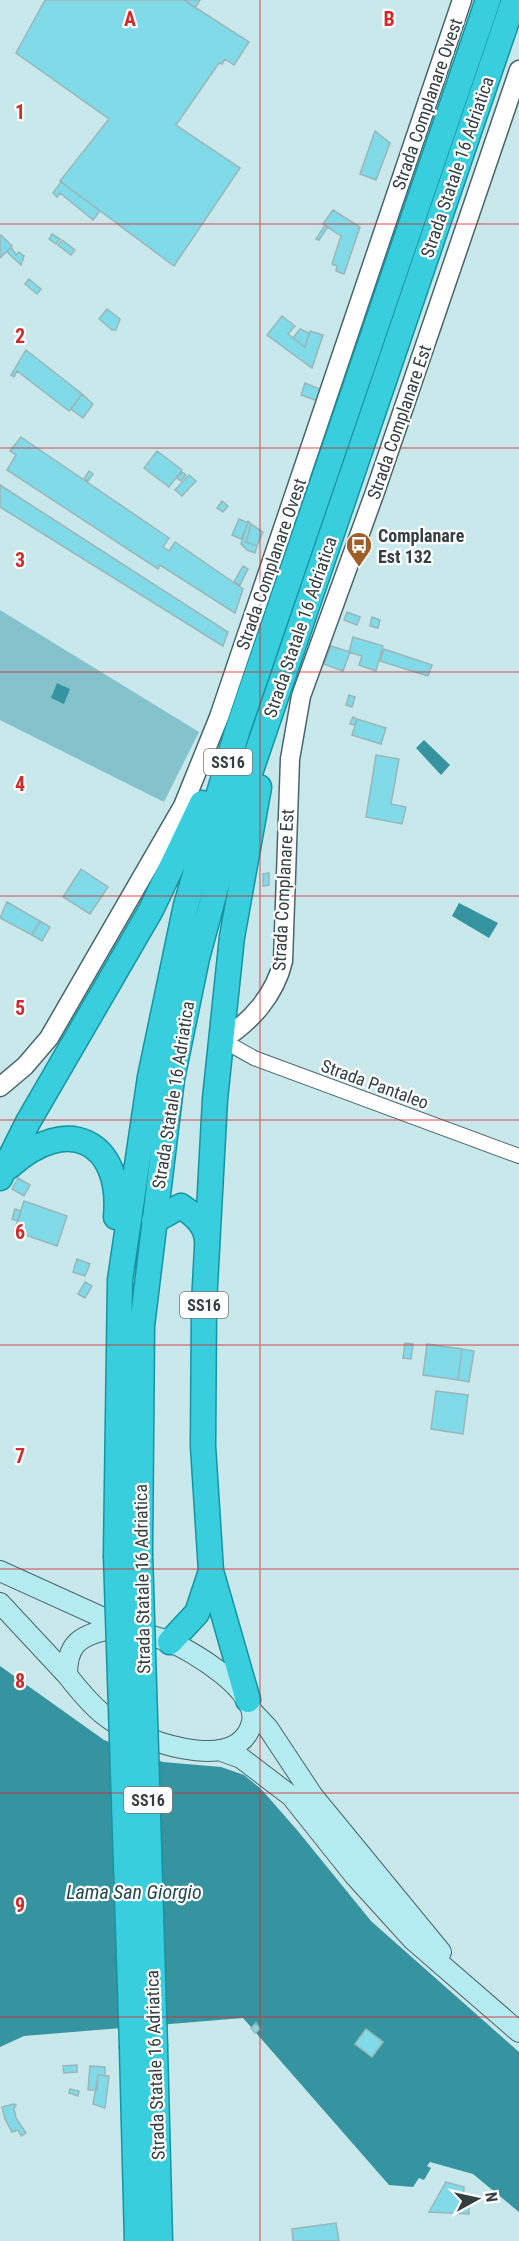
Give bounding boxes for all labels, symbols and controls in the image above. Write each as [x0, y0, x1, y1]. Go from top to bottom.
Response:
text: A [124, 7, 136, 31]
text: B [383, 7, 395, 31]
street label: Strada Complanare Ovest [388, 15, 466, 193]
street label: Strada Statale 16 Adriatica [416, 74, 498, 260]
text: 1 [15, 100, 25, 124]
text: 2 [15, 324, 25, 348]
street label: Strada Complanare Est [363, 342, 435, 502]
street label: Strada Complanare Ovest [232, 475, 310, 653]
place label: Complanare Est 132 [378, 525, 465, 567]
bus stop icon: Complanare Est 132 [344, 530, 374, 568]
street label: Strada Statale 16 Adriatica [259, 534, 341, 720]
text: 3 [15, 548, 25, 572]
road number: SS16 [204, 749, 252, 775]
text: 4 [15, 772, 25, 796]
street label: Strada Complanare Est [268, 808, 298, 972]
text: 5 [15, 996, 25, 1020]
street label: Strada Statale 16 Adriatica [148, 1000, 198, 1190]
street label: Strada Pantaleo [318, 1055, 432, 1113]
text: 6 [15, 1220, 25, 1244]
road number: SS16 [180, 1292, 228, 1318]
text: 7 [15, 1444, 25, 1468]
street label: Strada Statale 16 Adriatica [130, 1484, 154, 1674]
text: 8 [15, 1669, 25, 1693]
road number: SS16 [124, 1787, 172, 1813]
water label: Lama San Giorgio [66, 1880, 202, 1904]
text: 9 [15, 1893, 25, 1917]
street label: Strada Statale 16 Adriatica [141, 1970, 169, 2160]
north arrow [447, 2169, 507, 2229]
text: N [481, 2191, 501, 2203]

